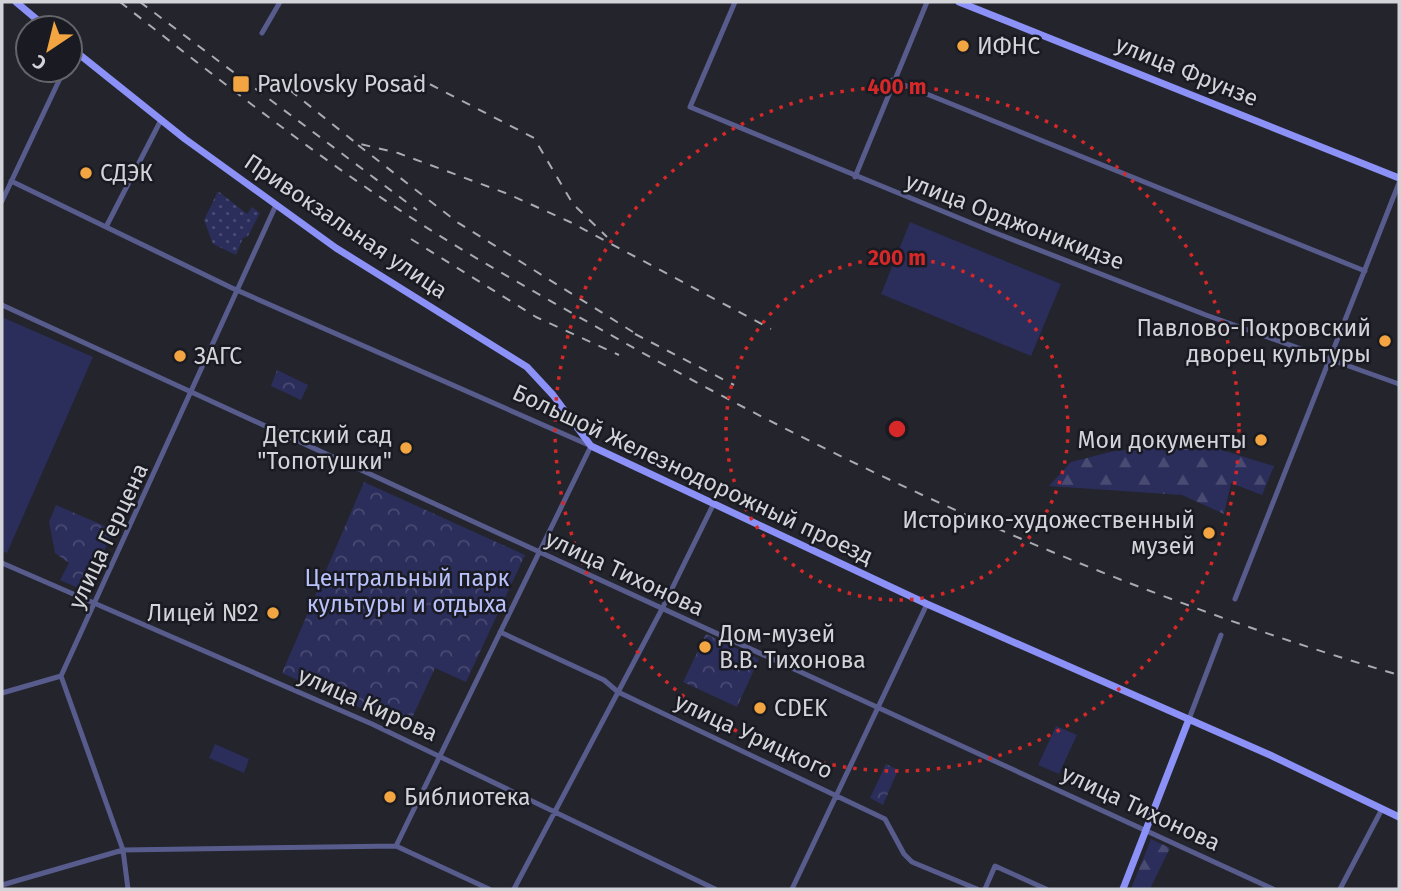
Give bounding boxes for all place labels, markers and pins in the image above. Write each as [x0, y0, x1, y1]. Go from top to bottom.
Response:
place label: ИФНС [977, 32, 1040, 60]
marker: ИФНС [955, 38, 971, 54]
place label: Pavlovsky Posad [257, 70, 427, 98]
marker: Pavlovsky Posad [231, 74, 251, 94]
place label: СДЭК [100, 159, 153, 187]
marker: СДЭК [78, 165, 94, 181]
place label: Павлово-Покровский дворец культуры [1137, 314, 1371, 368]
marker: Павлово-Покровский дворец культуры [1377, 333, 1393, 349]
place label: ЗАГС [194, 342, 242, 370]
marker: ЗАГС [172, 348, 188, 364]
centre of rings [885, 417, 909, 441]
place label: Детский сад "Топотушки" [257, 421, 392, 475]
place label: Мои документы [1078, 426, 1247, 454]
marker: Мои документы [1253, 432, 1269, 448]
marker: Детский сад "Топотушки" [398, 440, 414, 456]
place label: Историко-художественный музей [902, 506, 1195, 560]
marker: Историко-художественный музей [1201, 525, 1217, 541]
place label: Лицей №2 [147, 599, 259, 627]
marker: Лицей №2 [265, 605, 281, 621]
place label: Дом-музей В.В. Тихонова [718, 620, 866, 674]
marker: Дом-музей В.В. Тихонова [697, 639, 713, 655]
place label: CDEK [774, 694, 828, 722]
marker: CDEK [752, 700, 768, 716]
place label: Библиотека [404, 783, 531, 811]
marker: Библиотека [382, 789, 398, 805]

